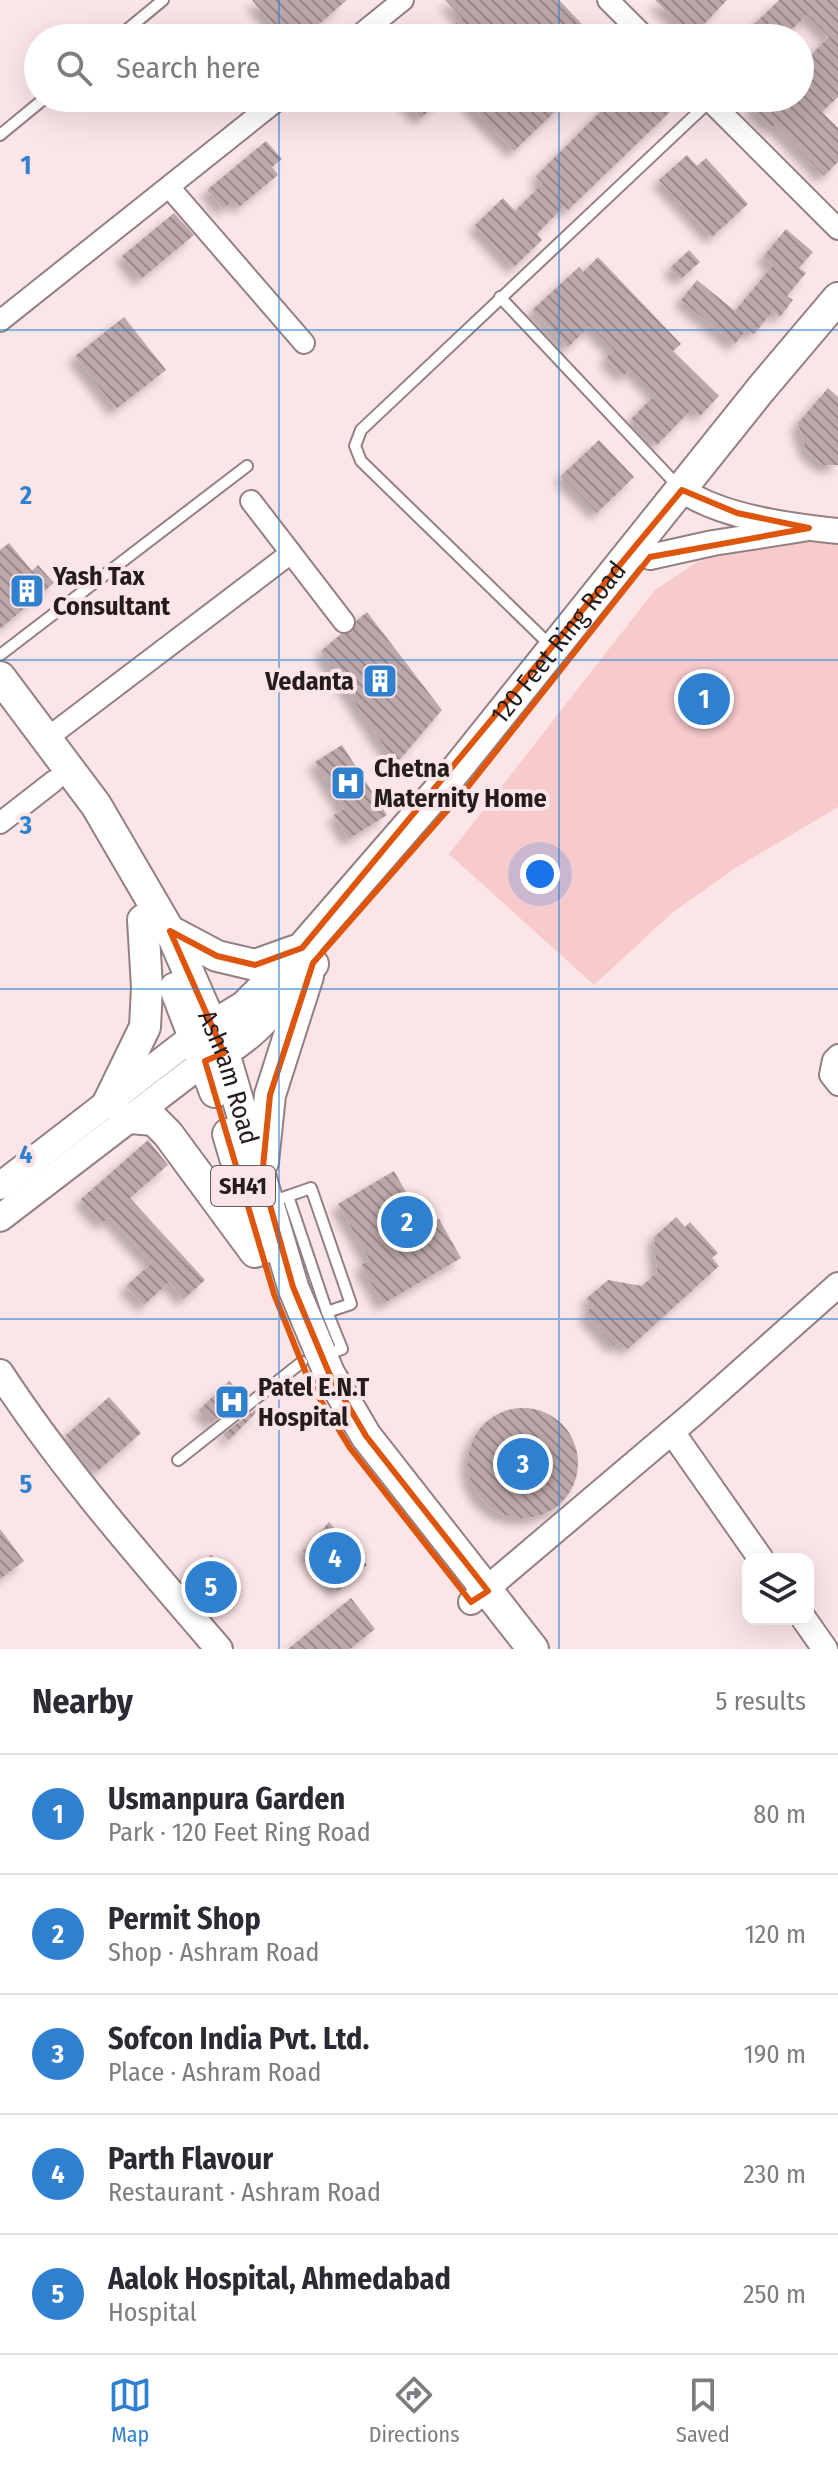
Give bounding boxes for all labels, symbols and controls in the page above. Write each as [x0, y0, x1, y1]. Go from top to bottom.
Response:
search box [24, 24, 814, 112]
icon: search [52, 46, 96, 90]
text: Search here [116, 50, 261, 86]
text: 1 [21, 150, 32, 181]
text: 2 [19, 480, 32, 511]
street label: 120 Feet Ring Road [484, 555, 632, 730]
place label: Yash Tax Consultant [52, 561, 171, 622]
building icon: Yash Tax Consultant [8, 572, 46, 610]
building icon: Vedanta [361, 662, 399, 700]
place label: Vedanta [264, 666, 354, 697]
pin: 1 [678, 669, 730, 729]
place label: Chetna Maternity Home [374, 753, 547, 814]
hospital icon: Chetna Maternity Home [329, 764, 367, 802]
text: 3 [19, 810, 32, 841]
your location [520, 854, 560, 894]
street label: Ashram Road [192, 1005, 266, 1148]
text: 4 [19, 1139, 33, 1170]
road number: SH41 [211, 1166, 275, 1206]
pin: 2 [381, 1192, 433, 1252]
place label: Patel E.N.T Hospital [258, 1372, 369, 1433]
hospital icon: Patel E.N.T Hospital [213, 1383, 251, 1421]
pin: 3 [497, 1434, 549, 1494]
text: 5 [20, 1469, 33, 1500]
pin: 4 [309, 1528, 361, 1588]
map controls [742, 1553, 814, 1625]
button: layers [742, 1553, 814, 1625]
pin: 5 [185, 1557, 237, 1617]
text: Nearby [32, 1681, 133, 1722]
text: 5 results [716, 1686, 806, 1717]
text: Usmanpura Garden [108, 1781, 345, 1817]
text: 1 [53, 1799, 64, 1830]
text: 80 m [753, 1799, 806, 1830]
text: Park · 120 Feet Ring Road [108, 1817, 371, 1848]
text: Permit Shop [108, 1901, 261, 1937]
text: 2 [52, 1919, 64, 1950]
text: 120 m [745, 1919, 806, 1950]
text: Shop · Ashram Road [108, 1937, 319, 1968]
text: Sofcon India Pvt. Ltd. [108, 2021, 369, 2057]
text: 3 [52, 2039, 64, 2070]
text: 190 m [744, 2039, 806, 2070]
text: Place · Ashram Road [108, 2057, 322, 2088]
text: Parth Flavour [108, 2141, 273, 2177]
text: 4 [51, 2159, 65, 2190]
text: 230 m [743, 2159, 806, 2190]
text: Restaurant · Ashram Road [108, 2177, 381, 2208]
text: Aalok Hospital, Ahmedabad [108, 2261, 451, 2297]
text: 5 [52, 2279, 64, 2310]
text: 250 m [743, 2279, 806, 2310]
text: Hospital [108, 2297, 197, 2328]
tab: Map [108, 2373, 152, 2448]
tab: Directions [369, 2373, 460, 2448]
tab: Saved [676, 2373, 730, 2448]

